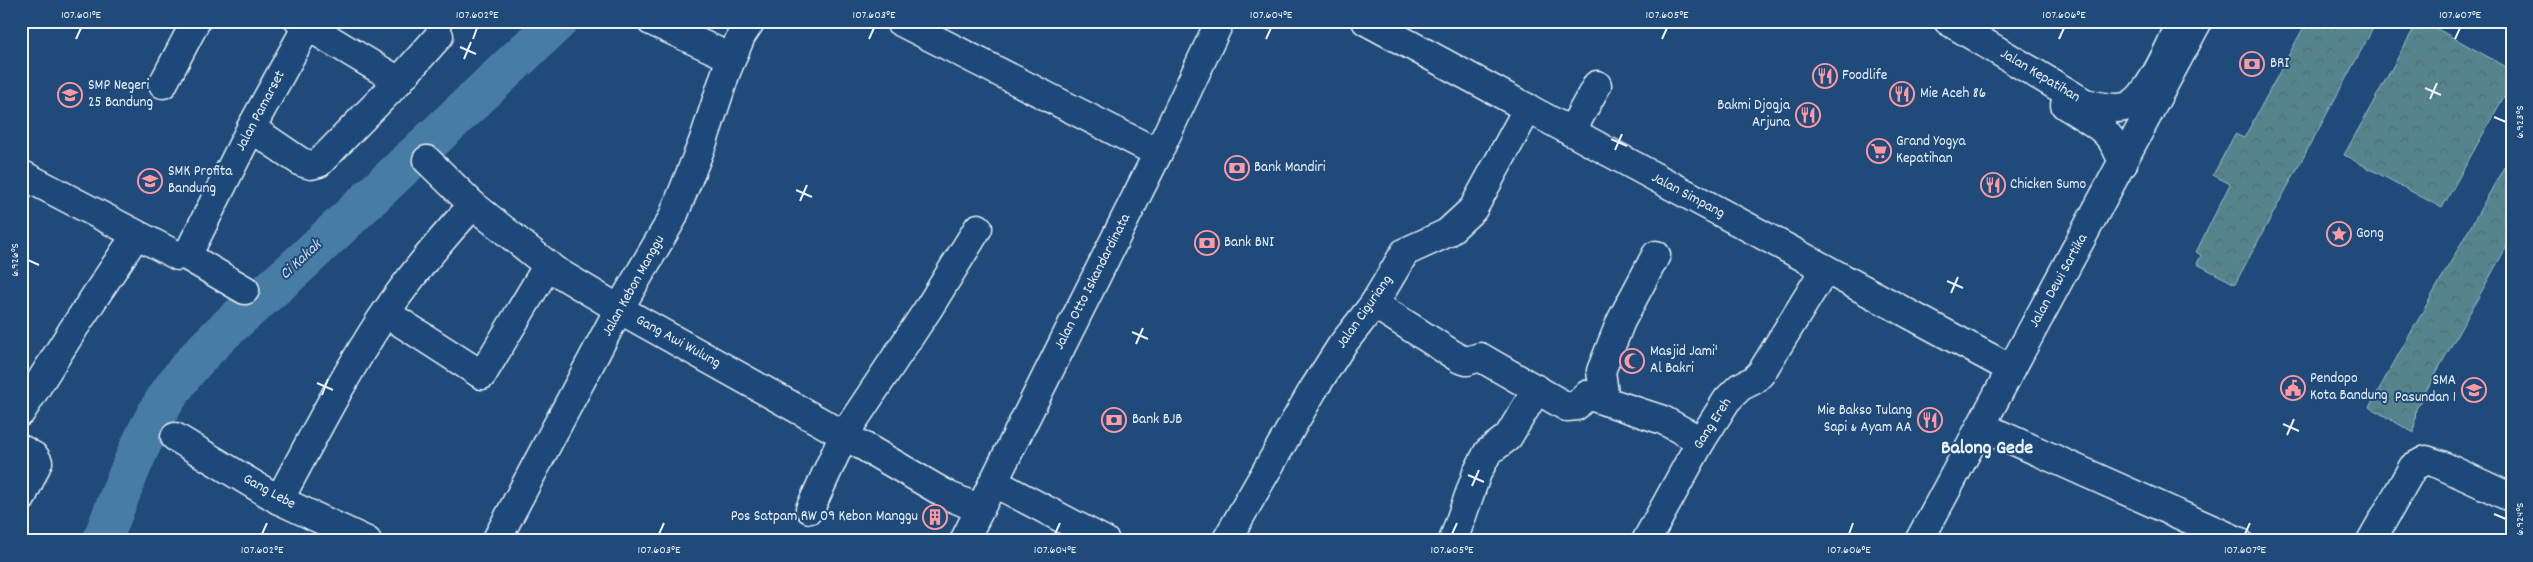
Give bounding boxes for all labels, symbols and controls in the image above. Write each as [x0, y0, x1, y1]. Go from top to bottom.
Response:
text: 107.601°E [61, 7, 102, 24]
text: 107.602°E [456, 7, 499, 24]
text: 107.603°E [853, 7, 896, 24]
text: 107.604°E [1250, 7, 1293, 24]
text: 107.605°E [1645, 7, 1689, 24]
text: 107.606°E [2042, 7, 2086, 24]
text: 107.607°E [2439, 7, 2482, 24]
street label: Jalan Kepatihan [1996, 43, 2084, 109]
bank icon: BRI [2239, 51, 2265, 77]
place label: BRI [2270, 53, 2289, 75]
restaurant icon: Foodlife [1812, 63, 1838, 89]
place label: Foodlife [1842, 65, 1888, 87]
street label: Jalan Pamarset [230, 66, 292, 155]
place label: SMP Negeri 25 Bandung [88, 75, 153, 114]
restaurant icon: Mie Aceh 86 [1889, 81, 1915, 107]
school or university icon: SMP Negeri 25 Bandung [57, 82, 83, 108]
place label: Mie Aceh 86 [1920, 83, 1986, 105]
place label: Bakmi Djogja Arjuna [1717, 95, 1791, 134]
restaurant icon: Bakmi Djogja Arjuna [1795, 102, 1821, 128]
text: 6.923°S [2512, 105, 2529, 139]
place label: Grand Yogya Kepatihan [1896, 131, 1966, 170]
supermarket icon: Grand Yogya Kepatihan [1866, 138, 1892, 164]
bank icon: Bank Mandiri [1224, 155, 1250, 181]
place label: Bank Mandiri [1254, 157, 1326, 179]
place label: SMK Profita Bandung [168, 161, 233, 200]
street label: Jalan Simpang [1647, 167, 1729, 225]
school or university icon: SMK Profita Bandung [137, 168, 163, 194]
restaurant icon: Chicken Sumo [1980, 172, 2006, 198]
place label: Chicken Sumo [2010, 174, 2087, 196]
street label: Jalan Otto Iskandardinata [1049, 209, 1137, 354]
place icon: Gong [2326, 221, 2352, 247]
place label: Gong [2356, 223, 2384, 245]
street label: Jalan Dewi Sartika [2024, 229, 2094, 332]
bank icon: Bank BNI [1194, 230, 1220, 256]
street label: Jalan Kebon Manggu [597, 231, 671, 341]
place label: Bank BNI [1224, 232, 1274, 254]
water label: Ci Kakak [275, 234, 328, 285]
text: 6.926°S [7, 243, 24, 277]
street label: Jalan Ciguriang [1331, 271, 1399, 353]
street label: Gang Awi Wulung [631, 310, 725, 374]
place label: Masjid Jami' Al Bakri [1650, 341, 1718, 380]
mosque icon: Masjid Jami' Al Bakri [1619, 348, 1645, 374]
place label: Pendopo Kota Bandung [2310, 368, 2388, 407]
place label: SMA Pasundan 1 [2395, 370, 2456, 409]
public building icon: Pendopo Kota Bandung [2280, 375, 2306, 401]
school or university icon: SMA Pasundan 1 [2461, 377, 2487, 403]
street label: Gang Ereh [1688, 394, 1738, 454]
place label: Mie Bakso Tulang Sapi & Ayam AA [1817, 400, 1912, 439]
bank icon: Bank BJB [1101, 407, 1127, 433]
restaurant icon: Mie Bakso Tulang Sapi & Ayam AA [1917, 407, 1943, 433]
place label: Bank BJB [1132, 409, 1182, 431]
district label: Balong Gede [1941, 435, 2033, 463]
street label: Gang Lebe [239, 468, 300, 516]
text: 6.924°S [2512, 503, 2529, 535]
building icon: Pos Satpam RW 09 Kebon Manggu [922, 504, 948, 530]
place label: Pos Satpam RW 09 Kebon Manggu [731, 506, 918, 528]
text: 107.602°E [241, 542, 284, 559]
text: 107.603°E [638, 542, 681, 559]
text: 107.604°E [1034, 542, 1077, 559]
text: 107.605°E [1430, 542, 1474, 559]
text: 107.606°E [1827, 542, 1871, 559]
text: 107.607°E [2224, 542, 2267, 559]

